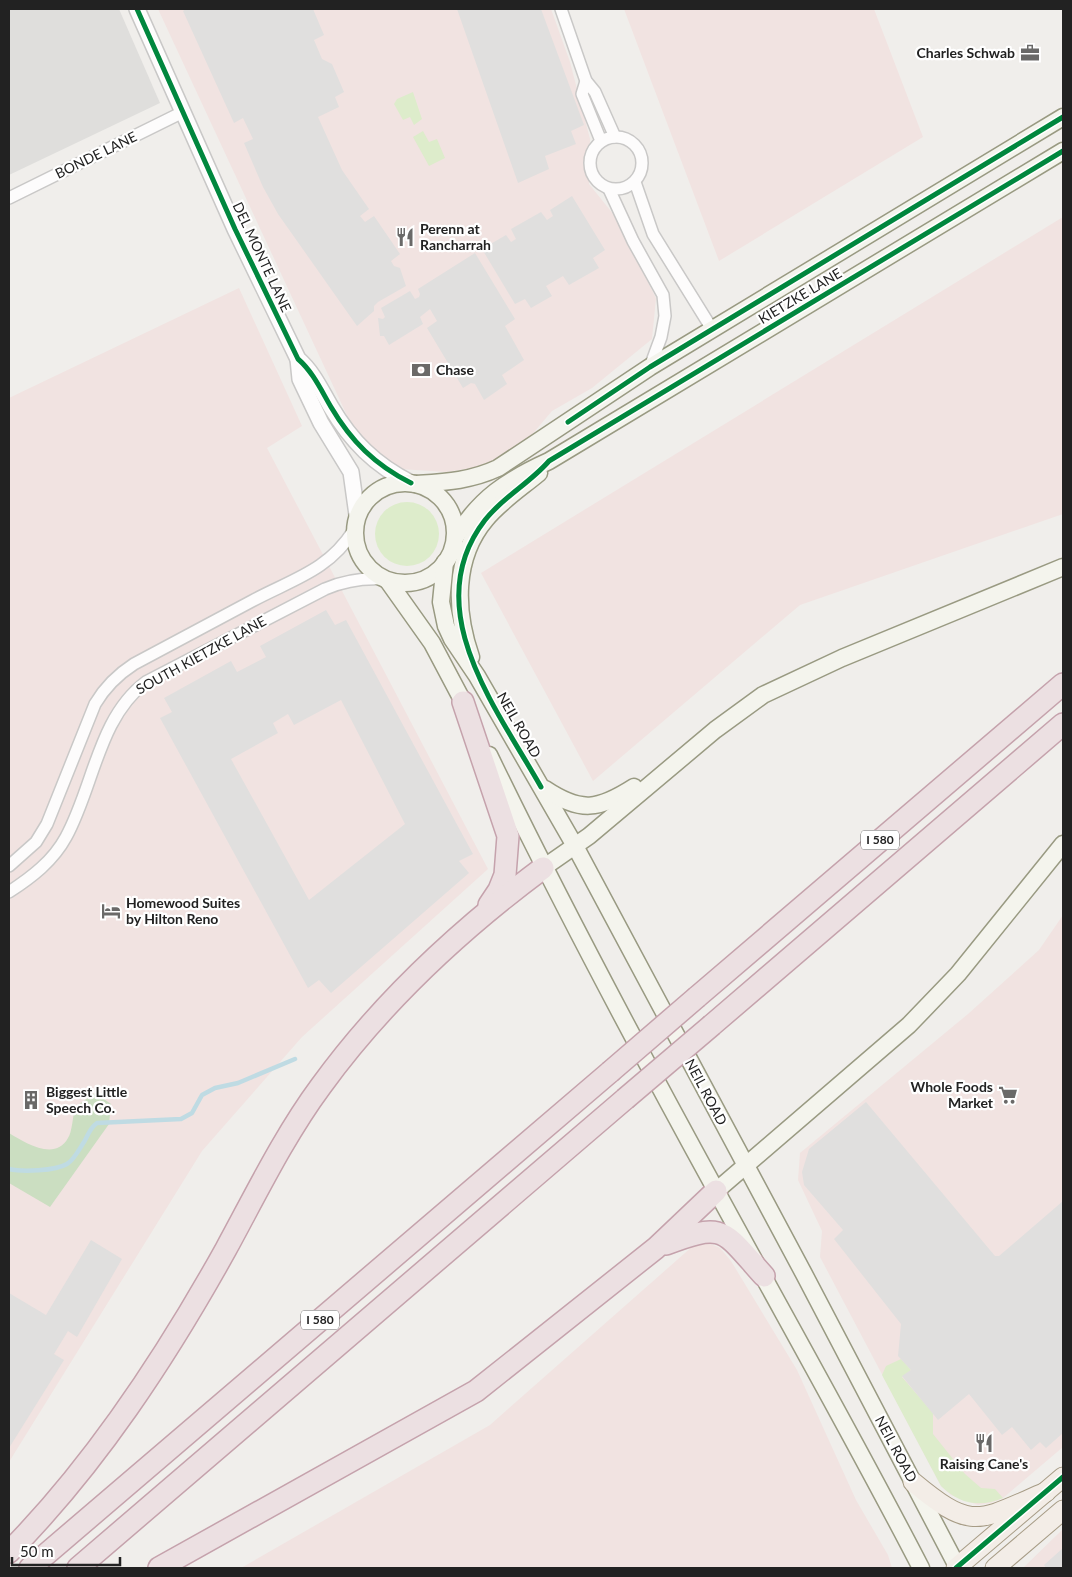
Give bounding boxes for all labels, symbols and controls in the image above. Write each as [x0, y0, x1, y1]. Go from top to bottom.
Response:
office icon: Charles Schwab [1019, 42, 1041, 64]
place label: Charles Schwab [917, 44, 1015, 61]
street label: BONDE LANE [52, 127, 139, 182]
street label: DEL MONTE LANE [230, 199, 295, 314]
place label: Perenn at Rancharrah [420, 220, 491, 253]
restaurant icon: Perenn at Rancharrah [394, 226, 416, 248]
street label: KIETZKE LANE [755, 264, 845, 327]
bank icon: Chase [410, 359, 432, 381]
place label: Chase [436, 361, 474, 378]
street label: SOUTH KIETZKE LANE [133, 612, 269, 697]
street label: NEIL ROAD [494, 689, 545, 761]
road number: I 580 [861, 830, 899, 850]
place label: Homewood Suites by Hilton Reno [126, 894, 240, 927]
hotel icon: Homewood Suites by Hilton Reno [100, 900, 122, 922]
street label: NEIL ROAD [682, 1056, 731, 1128]
place label: Whole Foods Market [911, 1078, 994, 1111]
place label: Biggest Little Speech Co. [46, 1083, 128, 1116]
supermarket icon: Whole Foods Market [997, 1084, 1019, 1106]
building icon: Biggest Little Speech Co. [20, 1089, 42, 1111]
road number: I 580 [301, 1310, 339, 1330]
street label: NEIL ROAD [872, 1413, 921, 1485]
restaurant icon: Raising Cane's [973, 1432, 995, 1454]
place label: Raising Cane's [940, 1455, 1028, 1472]
scale bar [12, 1534, 120, 1566]
text: 50 m [20, 1542, 54, 1560]

